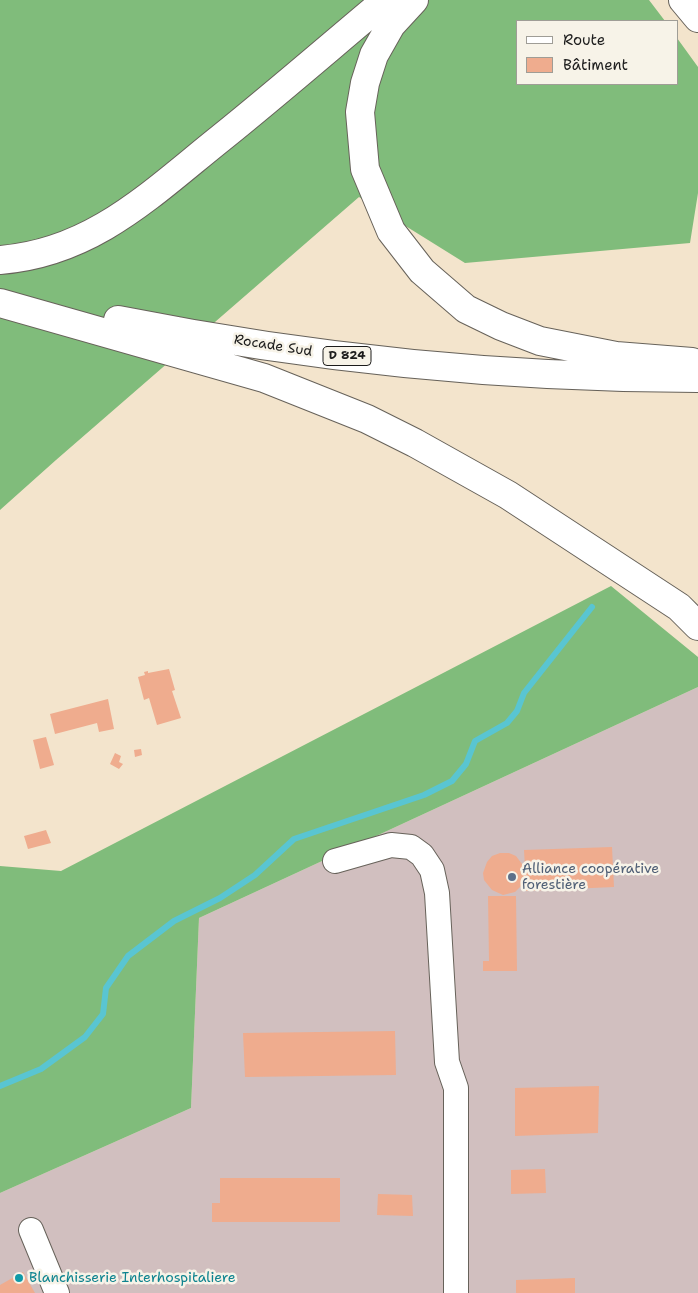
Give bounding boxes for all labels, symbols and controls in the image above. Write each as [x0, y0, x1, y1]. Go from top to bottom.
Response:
legend [516, 20, 678, 85]
text: Route [563, 30, 605, 50]
text: Bâtiment [563, 55, 628, 75]
street label: Rocade Sud [233, 332, 313, 360]
road number: D 824 [323, 346, 371, 366]
place label: Alliance coopérative forestière [522, 861, 659, 894]
marker: Alliance coopérative forestière [506, 871, 518, 883]
place label: Blanchisserie Interhospitaliere [29, 1270, 236, 1286]
marker: Blanchisserie Interhospitaliere [13, 1272, 25, 1284]

